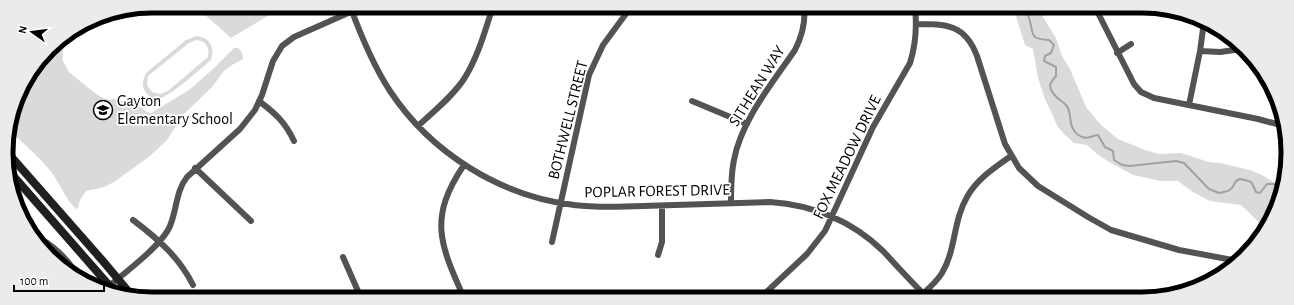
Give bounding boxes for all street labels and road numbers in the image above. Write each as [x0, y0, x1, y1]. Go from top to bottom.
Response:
street label: SITHEAN WAY [726, 42, 788, 129]
street label: BOTHWELL STREET [545, 59, 591, 181]
street label: FOX MEADOW DRIVE [810, 92, 884, 221]
street label: POPLAR FOREST DRIVE [584, 182, 730, 200]

